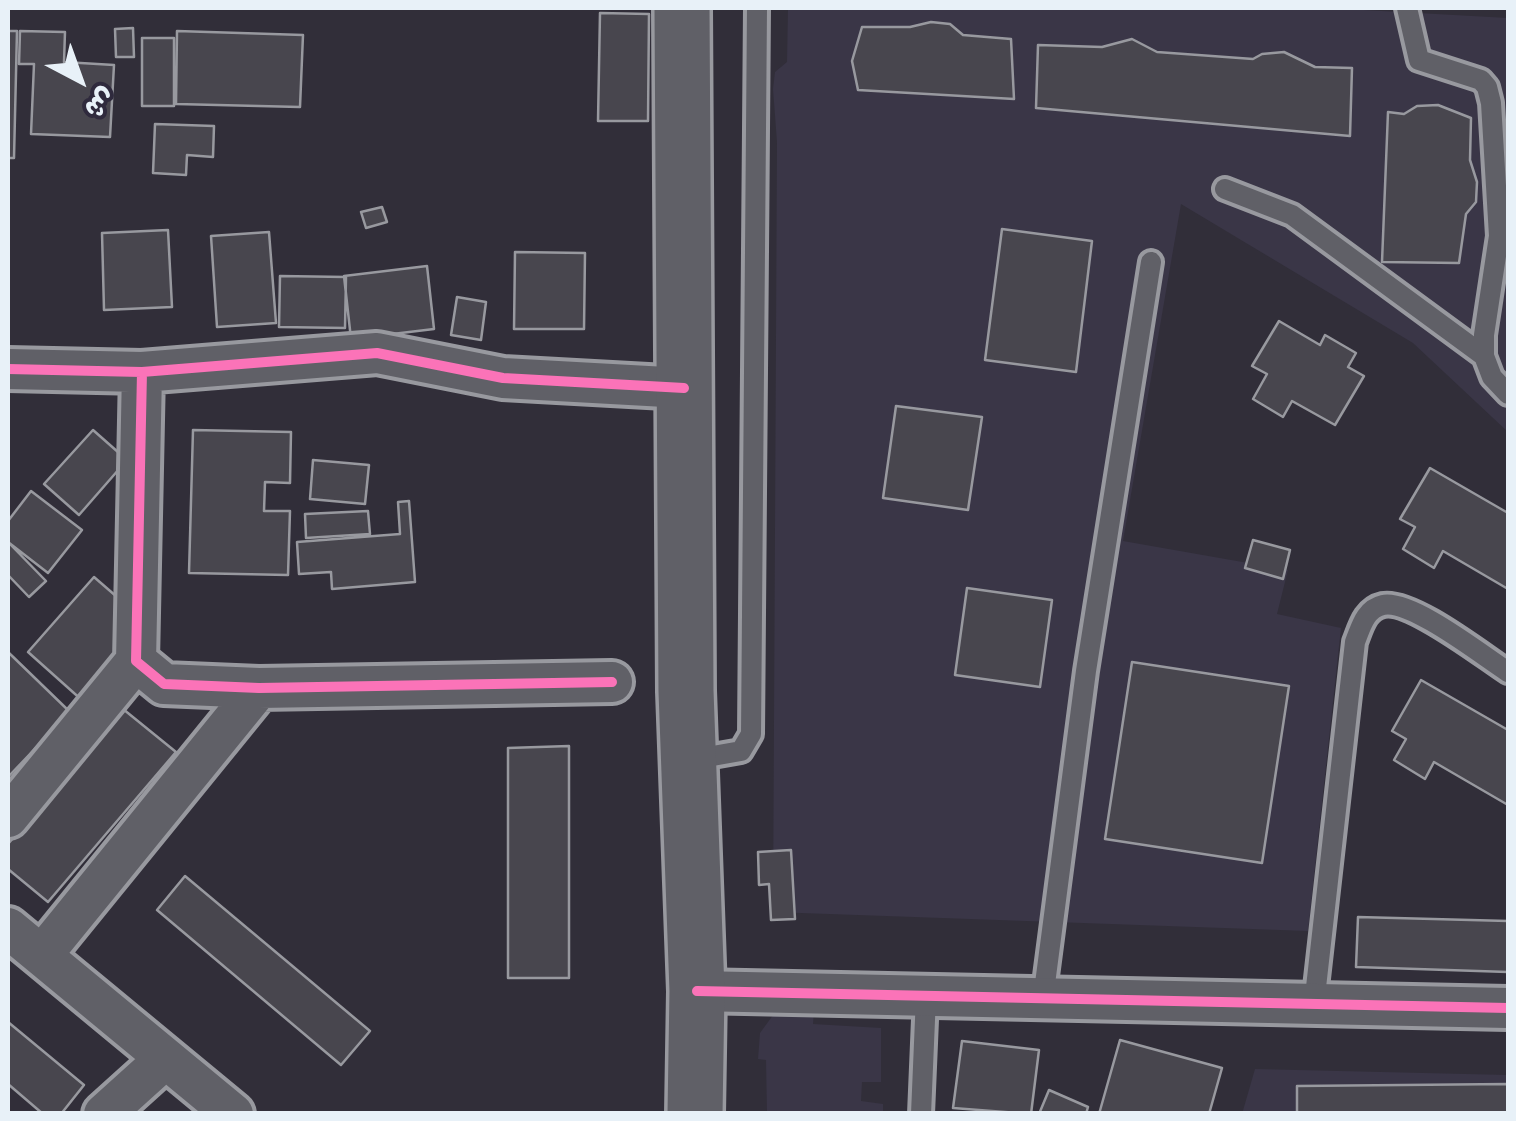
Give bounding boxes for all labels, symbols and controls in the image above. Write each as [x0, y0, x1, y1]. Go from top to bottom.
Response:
north arrow [30, 30, 130, 130]
text: ش [76, 78, 124, 128]

